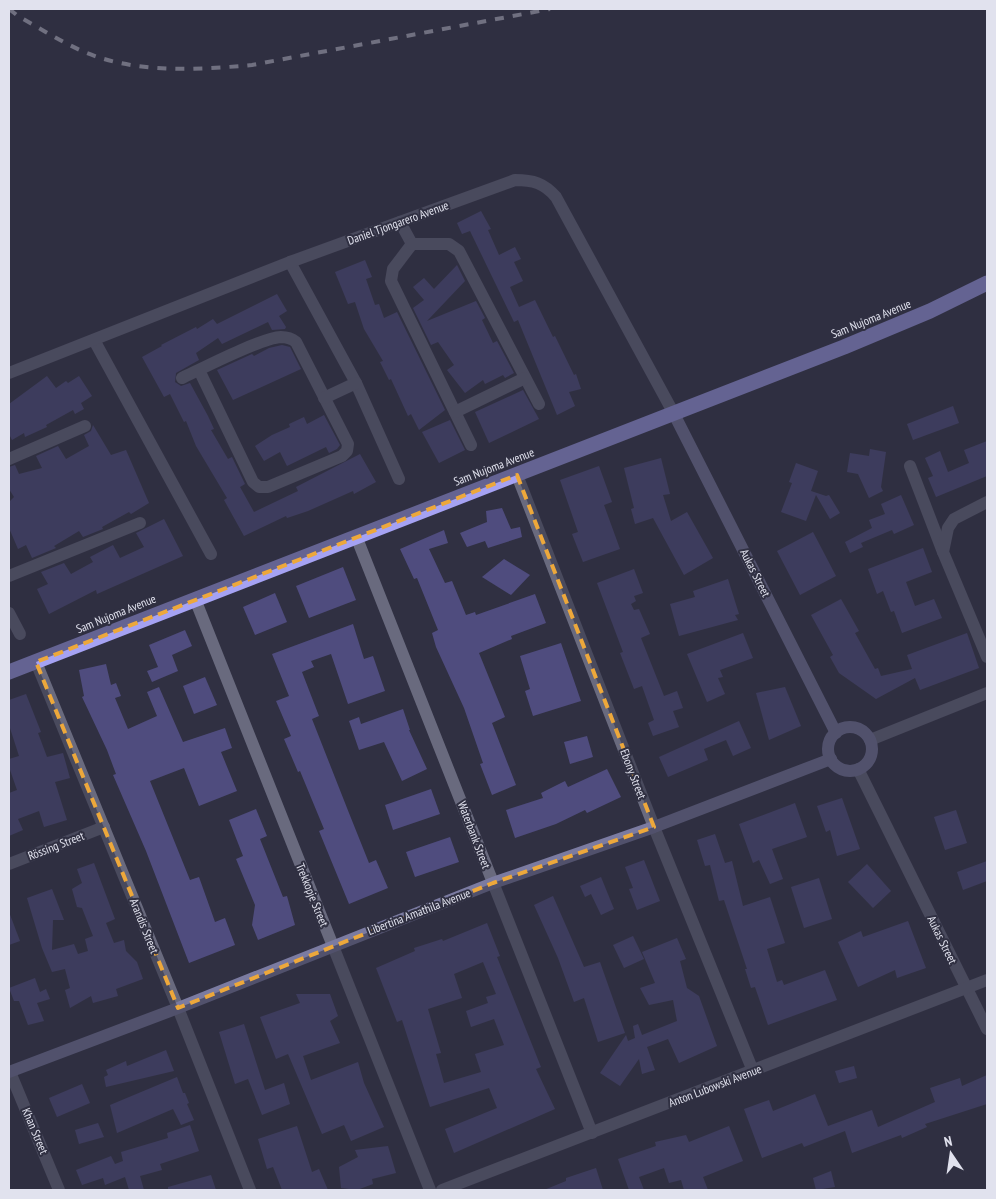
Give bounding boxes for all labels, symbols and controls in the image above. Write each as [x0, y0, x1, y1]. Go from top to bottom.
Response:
street label: Daniel Tjongarero Avenue [345, 197, 451, 248]
street label: Sam Nujoma Avenue [829, 296, 913, 341]
street label: Sam Nujoma Avenue [451, 444, 536, 489]
street label: Aukas Street [737, 546, 774, 600]
street label: Sam Nujoma Avenue [74, 591, 158, 636]
street label: Ebony Street [617, 747, 650, 802]
street label: Waterbank Street [455, 799, 494, 871]
street label: Rössing Street [26, 828, 87, 863]
street label: Trekkopje Street [293, 861, 332, 929]
street label: Libertina Amathila Avenue [365, 885, 472, 938]
street label: Arandis Street [127, 896, 163, 956]
street label: Aukas Street [924, 913, 961, 967]
street label: Anton Lubowski Avenue [666, 1061, 763, 1110]
street label: Khan Street [19, 1105, 52, 1157]
north arrow [926, 1129, 976, 1179]
text: N [942, 1132, 954, 1151]

